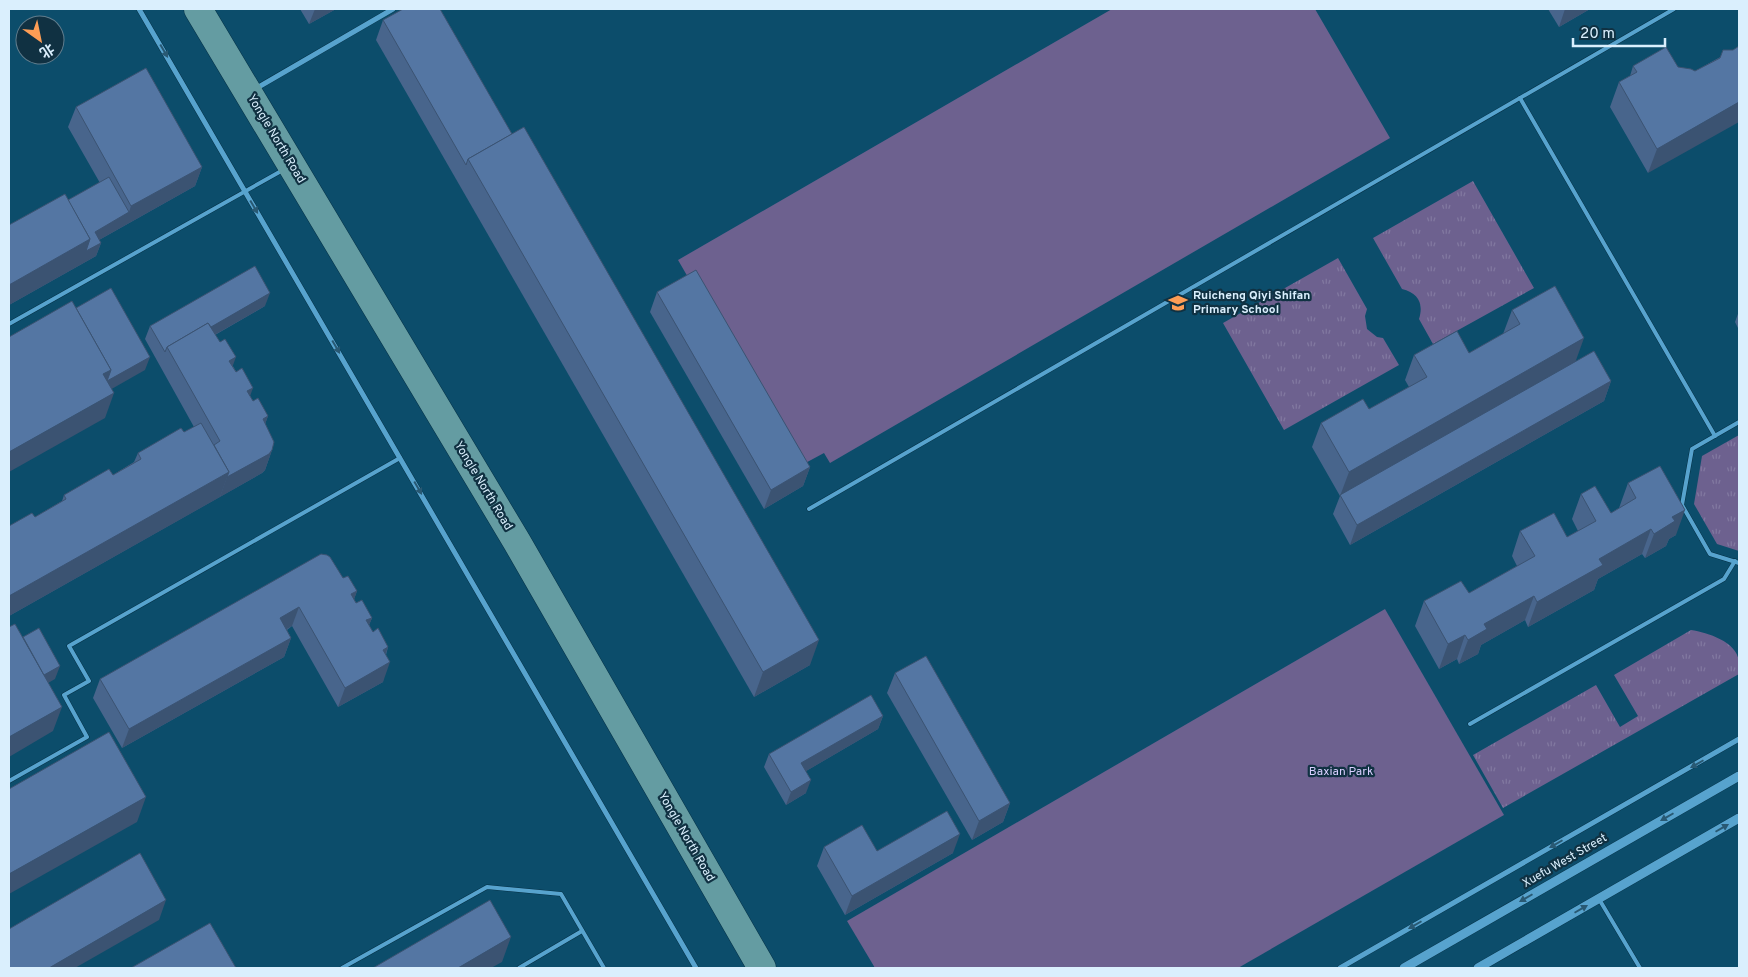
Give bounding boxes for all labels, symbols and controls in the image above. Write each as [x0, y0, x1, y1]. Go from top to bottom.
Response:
north arrow [15, 15, 65, 65]
scale bar [1573, 15, 1666, 47]
text: 20 m [1580, 25, 1615, 44]
text: 北 [36, 39, 57, 61]
one-way arrow [160, 43, 168, 58]
street label: Yongle North Road [243, 92, 309, 186]
one-way arrow [250, 200, 259, 213]
place label: Ruicheng Qiyi Shifan Primary School [1193, 288, 1310, 318]
school or university icon: Ruicheng Qiyi Shifan Primary School [1167, 292, 1189, 314]
one-way arrow [331, 341, 340, 354]
street label: Yongle North Road [450, 439, 516, 533]
one-way arrow [413, 481, 422, 494]
one-way arrow [1690, 759, 1704, 768]
park label: Baxian Park [1309, 764, 1373, 780]
street label: Yongle North Road [654, 789, 718, 885]
one-way arrow [1660, 813, 1673, 822]
one-way arrow [1716, 824, 1729, 833]
street label: Xuefu West Street [1520, 830, 1610, 892]
one-way arrow [1549, 840, 1563, 849]
one-way arrow [1519, 894, 1532, 903]
one-way arrow [1575, 905, 1588, 914]
one-way arrow [1408, 921, 1422, 930]

